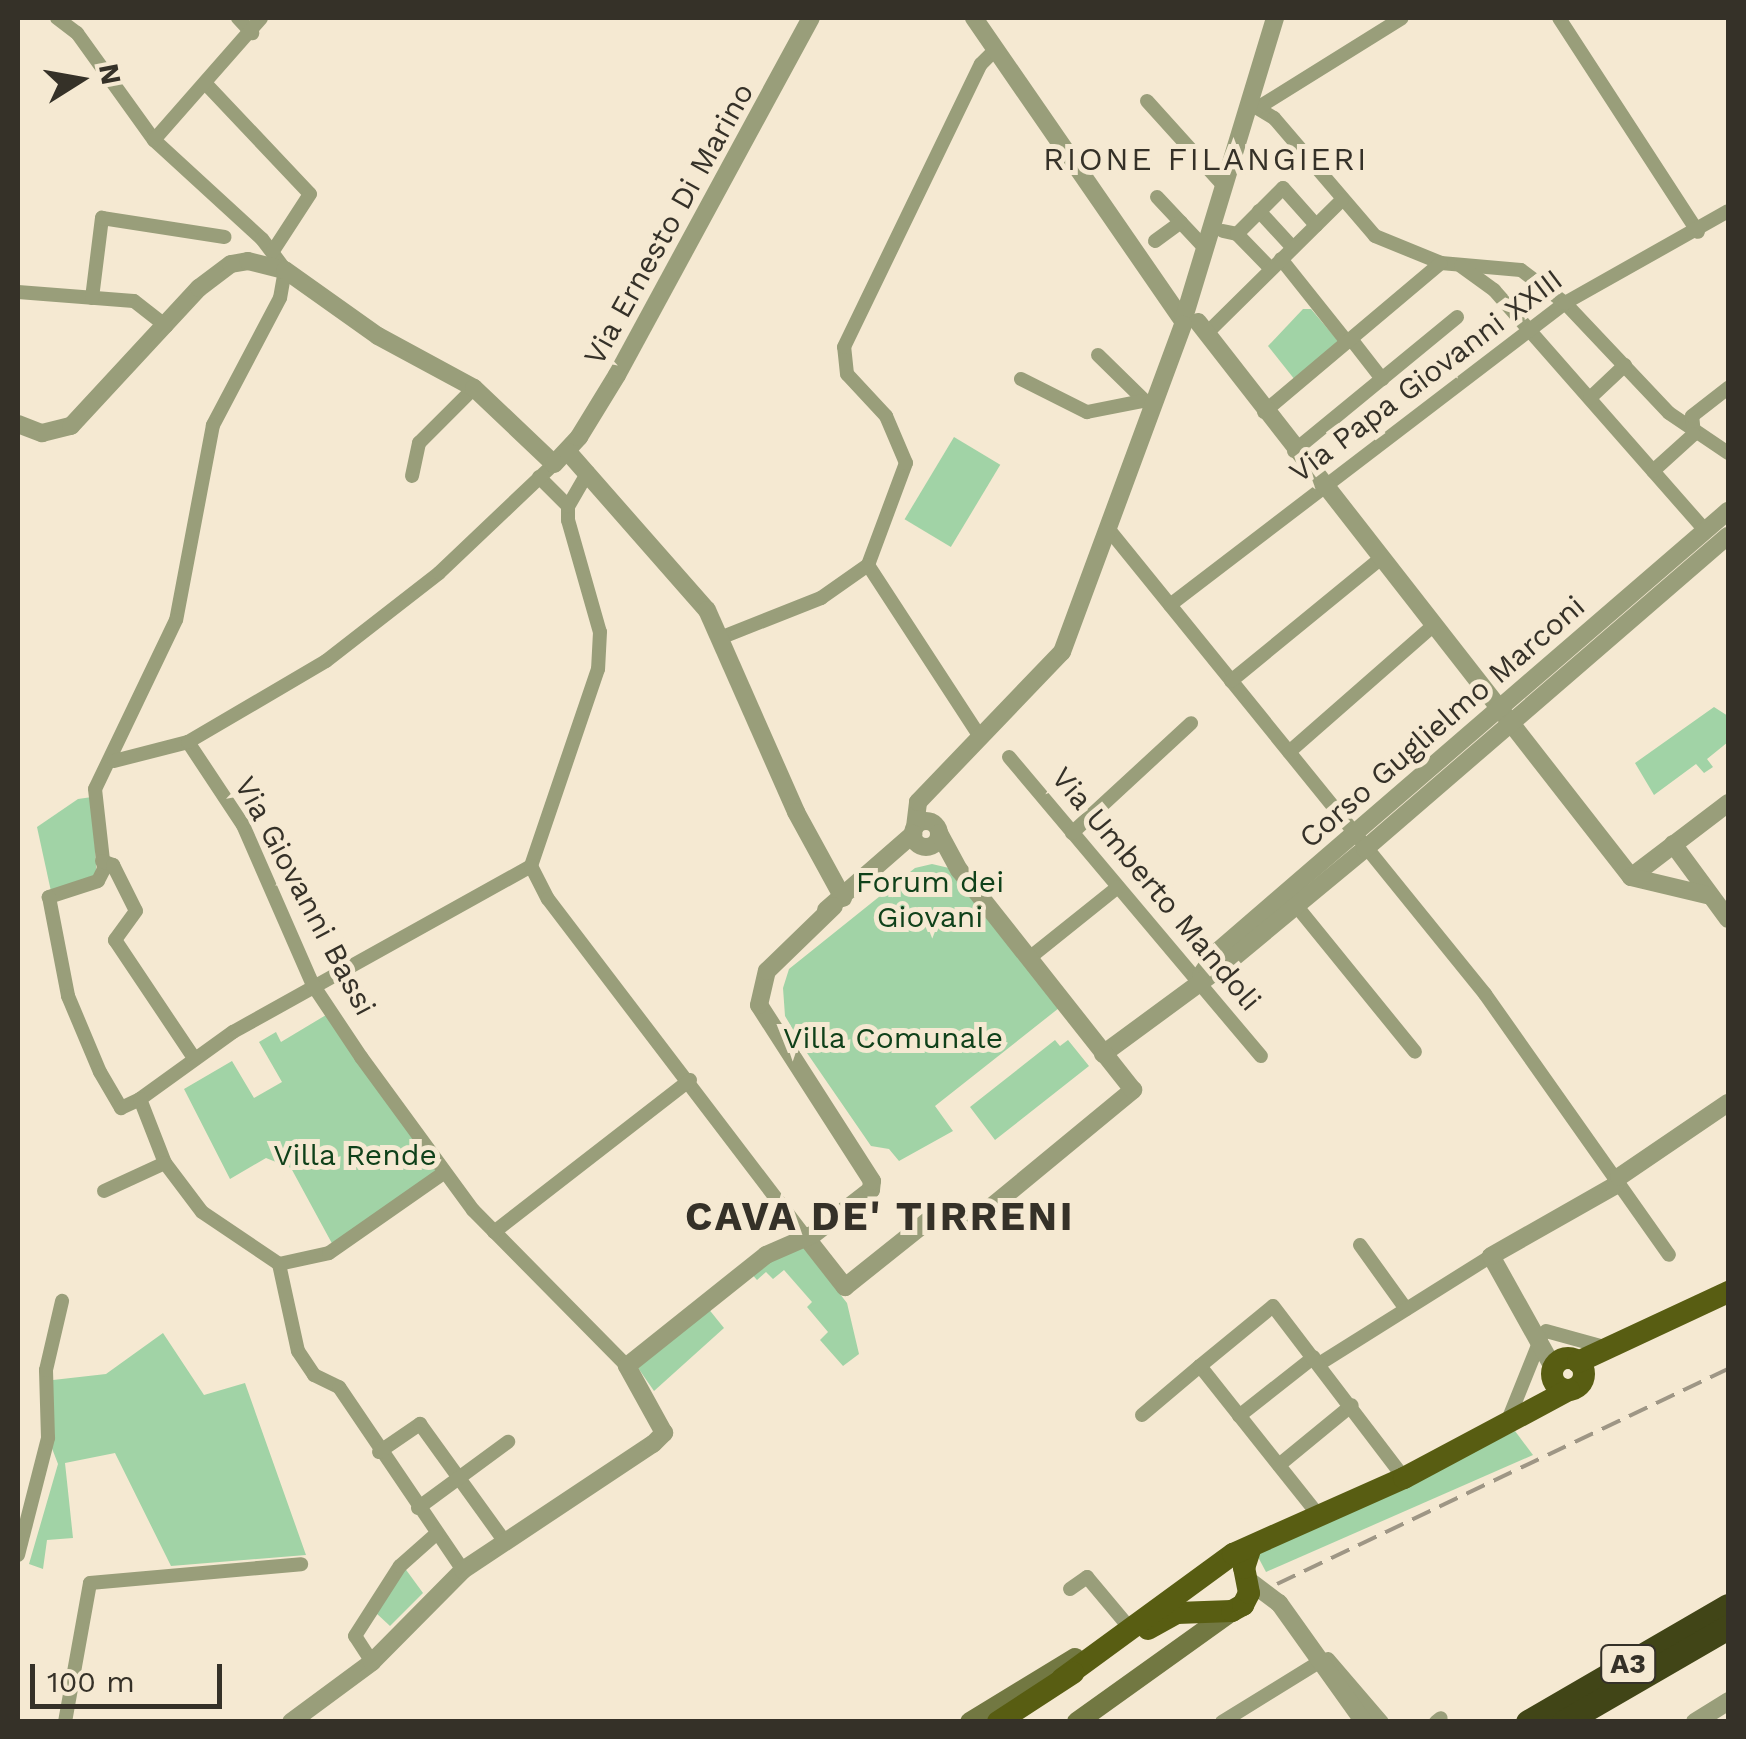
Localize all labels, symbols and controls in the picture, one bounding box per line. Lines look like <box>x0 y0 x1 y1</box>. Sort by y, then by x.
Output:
north arrow <box>30 30 130 130</box>
text: N <box>92 61 128 88</box>
street label: Via Ernesto Di Marino <box>576 76 762 372</box>
district label: RIONE FILANGIERI <box>1043 140 1369 178</box>
street label: Via Papa Giovanni XXIII <box>1282 261 1570 491</box>
street label: Corso Guglielmo Marconi <box>1292 588 1592 856</box>
street label: Via Umberto Mandoli <box>1043 760 1269 1018</box>
street label: Via Giovanni Bassi <box>227 770 383 1022</box>
park label: Forum dei Giovani <box>856 864 1004 934</box>
park label: Villa Comunale <box>783 1020 1003 1056</box>
park label: Villa Rende <box>273 1137 437 1173</box>
district label: CAVA DE' TIRRENI <box>684 1193 1076 1241</box>
road number: A3 <box>1598 1641 1658 1687</box>
scale bar <box>35 1644 228 1706</box>
text: 100 m <box>47 1664 135 1699</box>

